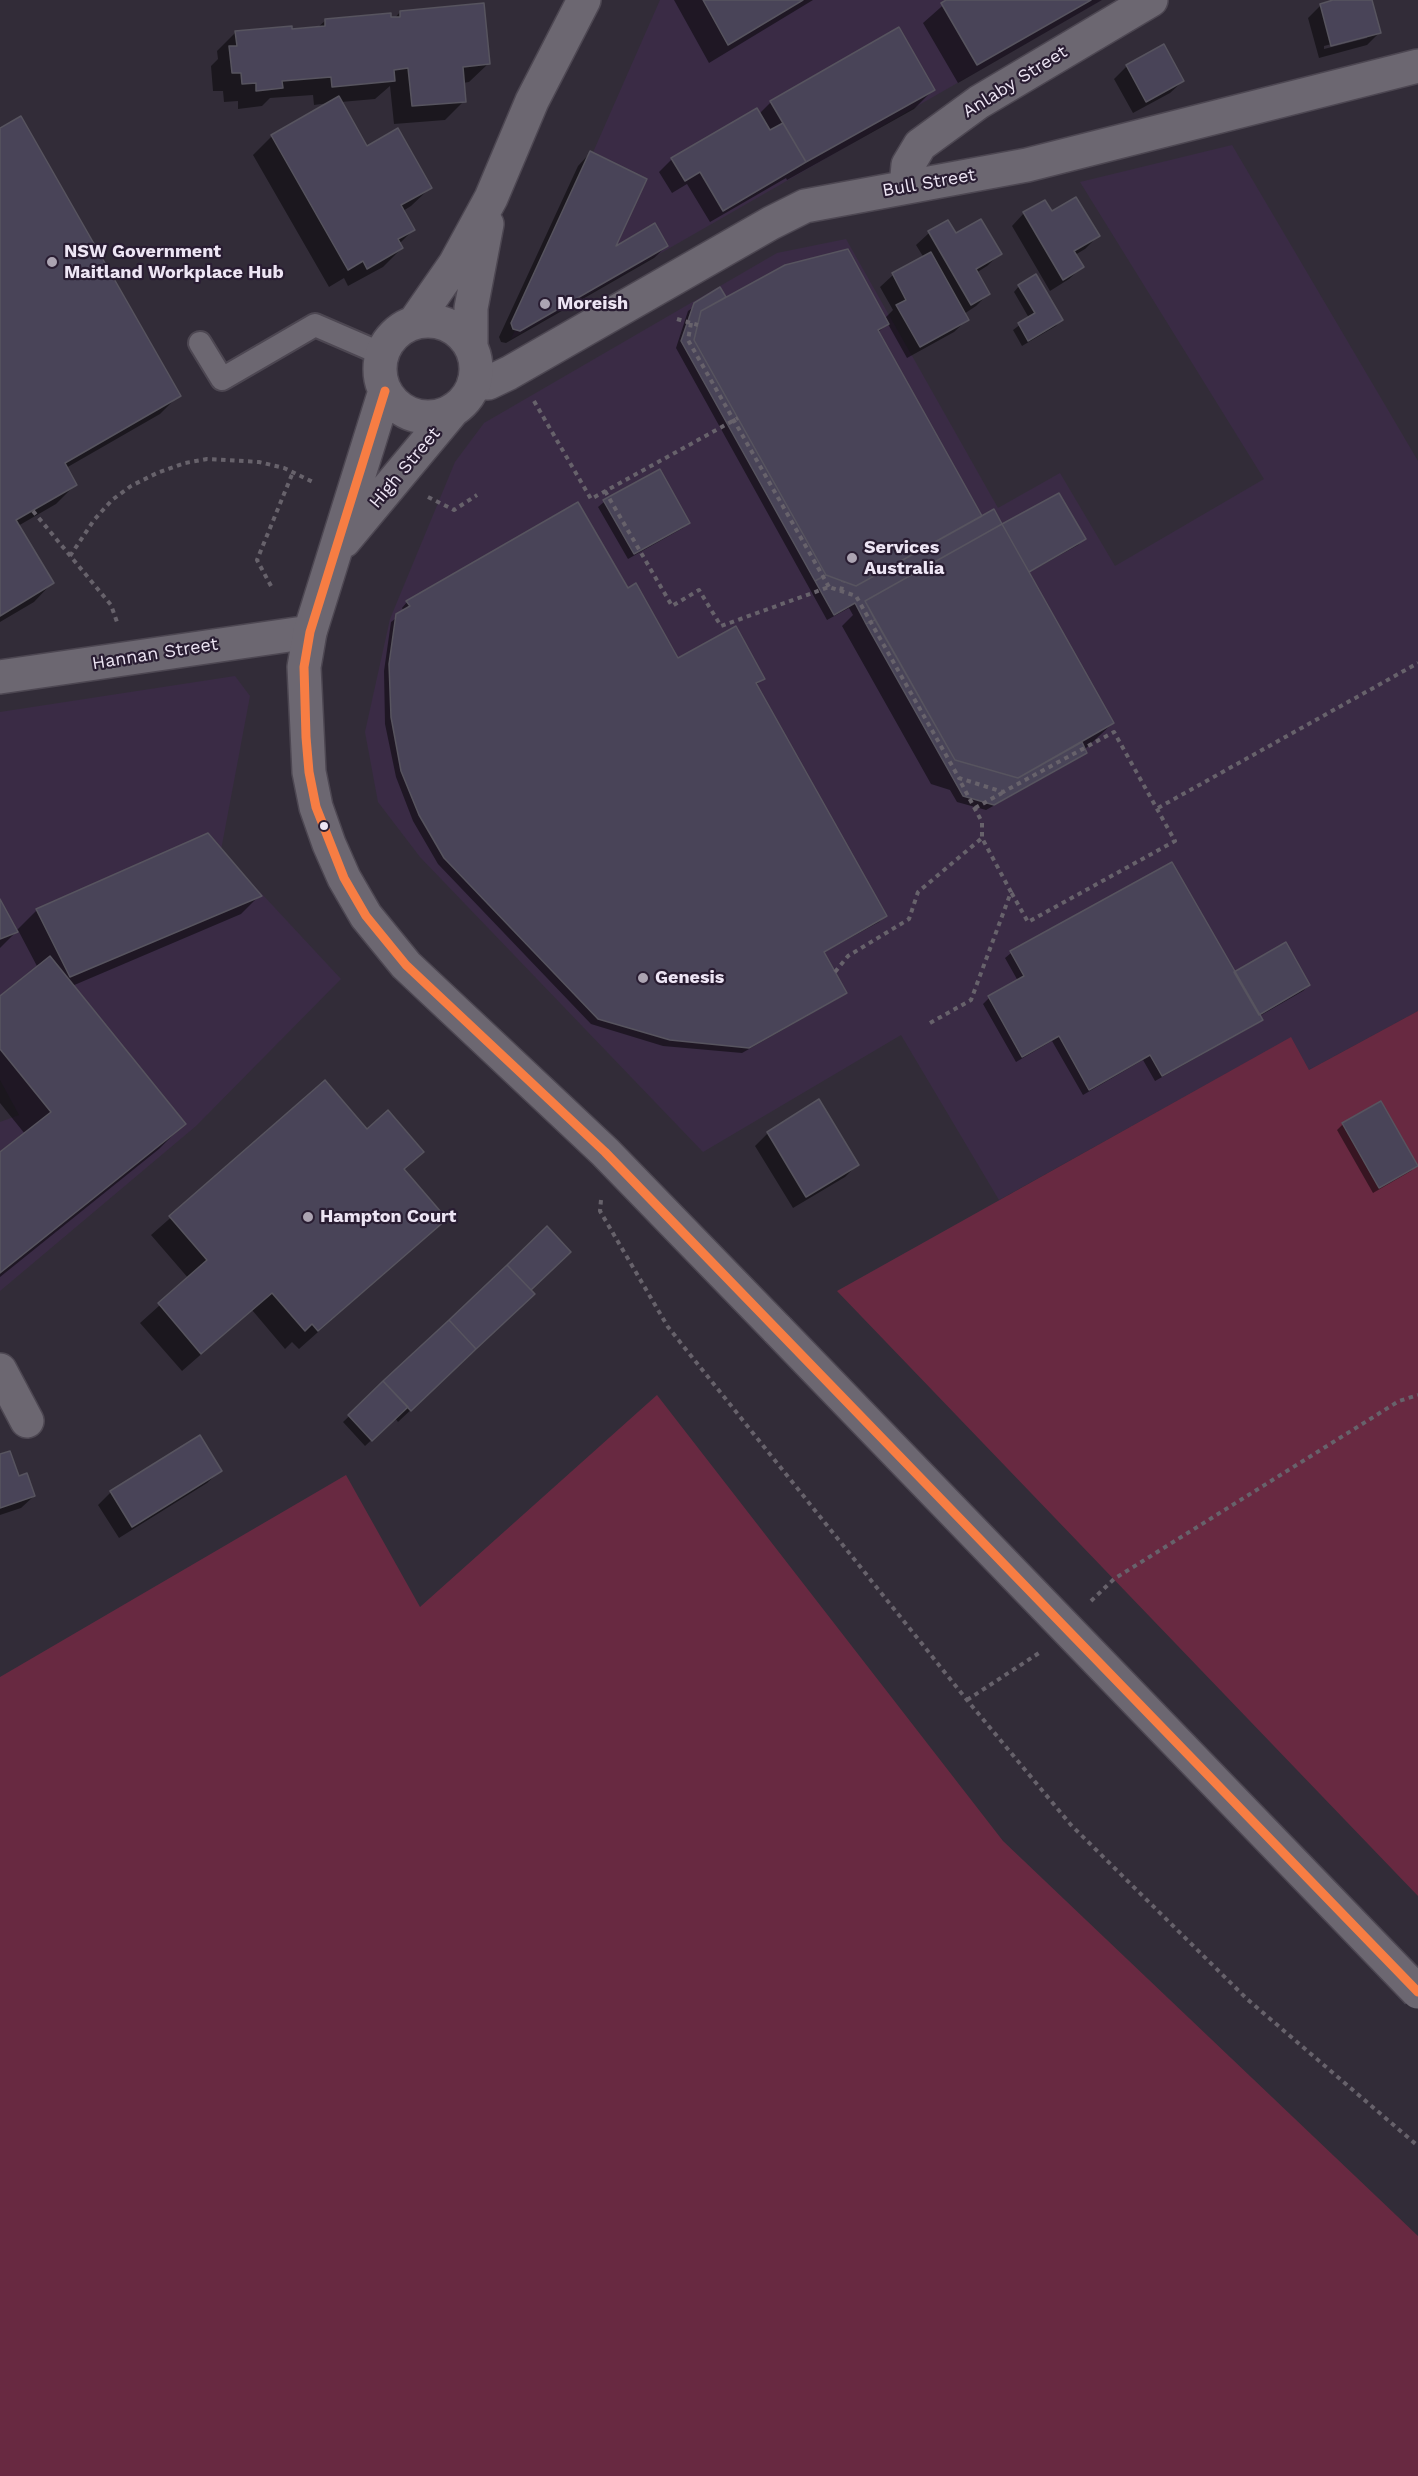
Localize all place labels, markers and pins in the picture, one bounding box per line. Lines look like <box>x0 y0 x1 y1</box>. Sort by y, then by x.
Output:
place label: NSW Government Maitland Workplace Hub <box>64 241 284 284</box>
marker: NSW Government Maitland Workplace Hub <box>45 255 59 269</box>
place label: Moreish <box>557 293 628 315</box>
marker: Moreish <box>538 297 552 311</box>
place label: Services Australia <box>864 537 944 580</box>
marker: Services Australia <box>845 551 859 565</box>
unlabelled marker <box>318 820 330 832</box>
place label: Genesis <box>655 967 724 989</box>
marker: Genesis <box>636 971 650 985</box>
place label: Hampton Court <box>320 1206 456 1228</box>
marker: Hampton Court <box>301 1210 315 1224</box>

